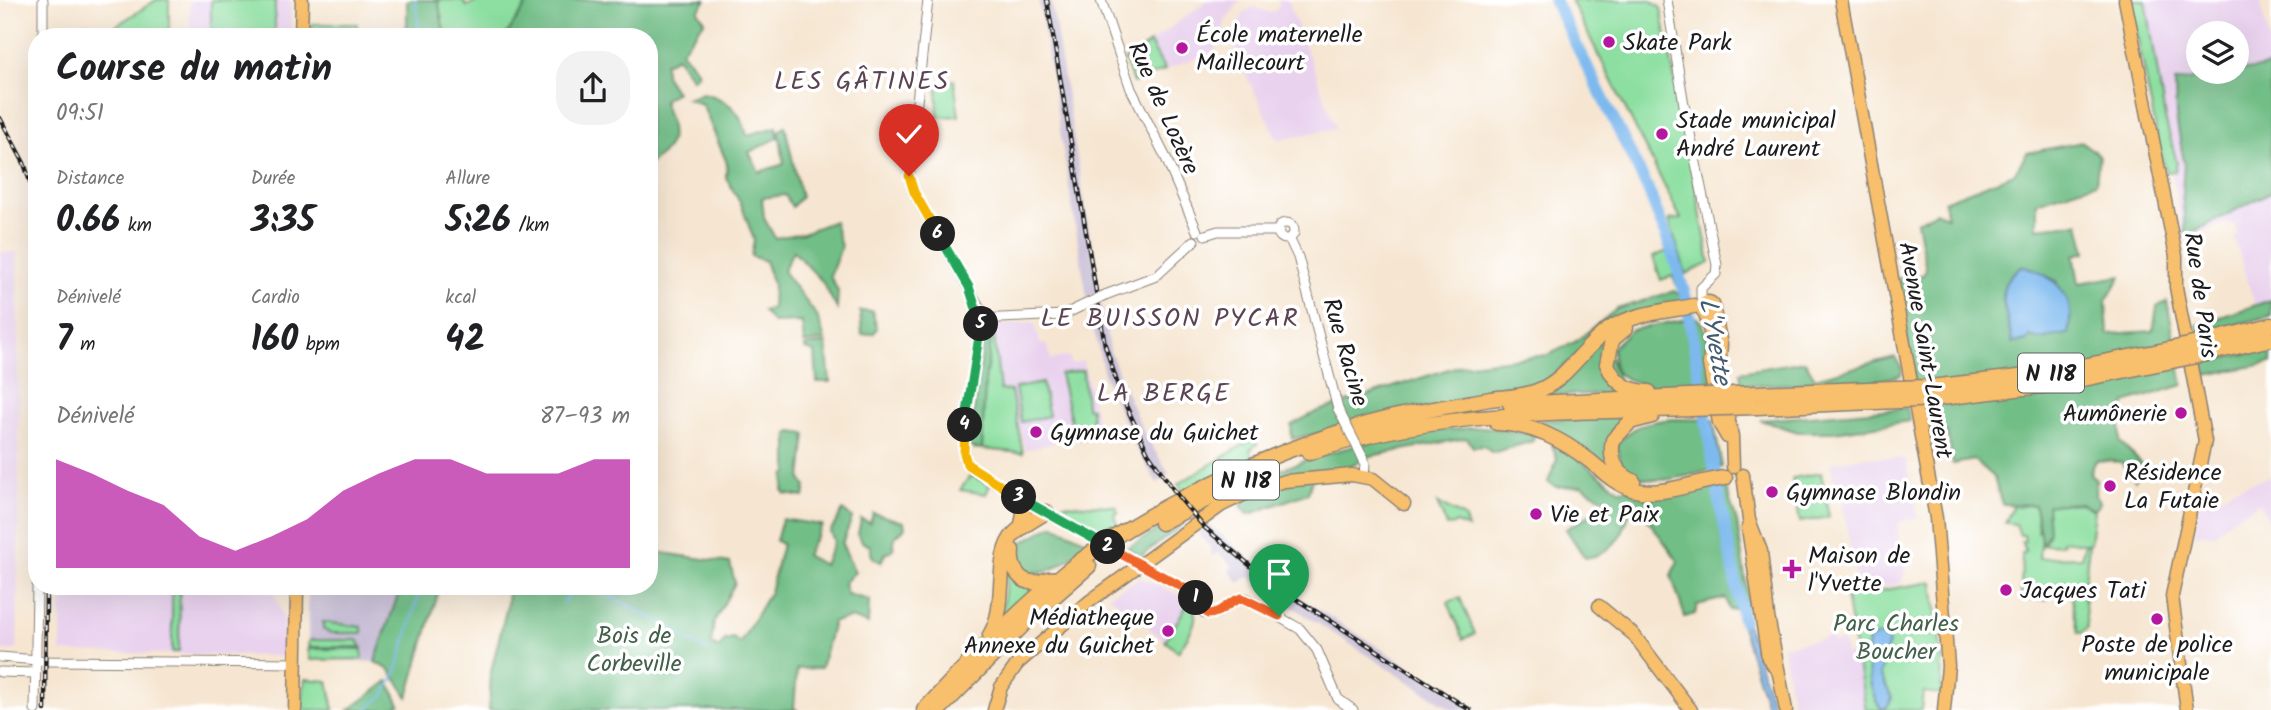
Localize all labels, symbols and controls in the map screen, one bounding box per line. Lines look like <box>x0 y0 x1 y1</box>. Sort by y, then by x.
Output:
place label: École maternelle Maillecourt <box>1196 16 1363 83</box>
map controls <box>2186 21 2249 84</box>
button: layers <box>2186 21 2249 84</box>
place label: Skate Park <box>1623 24 1732 63</box>
marker: Skate Park <box>1601 34 1617 50</box>
street label: Rue de Lozère <box>1116 36 1209 182</box>
text: Course du matin <box>56 40 332 100</box>
marker: École maternelle Maillecourt <box>1174 40 1190 56</box>
button: share <box>556 51 630 125</box>
district label: LES GÂTINES <box>774 61 950 103</box>
text: 09:51 <box>56 96 104 132</box>
place label: Stade municipal André Laurent <box>1676 102 1836 169</box>
pin <box>879 104 939 176</box>
icon: check <box>890 115 928 153</box>
marker: Stade municipal André Laurent <box>1654 126 1670 142</box>
text: Distance <box>56 164 124 194</box>
text: Durée <box>251 164 295 194</box>
text: Allure <box>445 164 490 194</box>
text: 0.66 <box>56 194 120 250</box>
text: 3:35 <box>251 194 315 250</box>
text: 5:26 <box>445 194 511 250</box>
text: km <box>120 211 152 241</box>
text: /km <box>511 211 549 241</box>
pin: 6 <box>920 216 956 252</box>
text: 6 <box>932 218 943 248</box>
street label: Rue de Paris <box>2171 230 2228 361</box>
street label: Avenue Saint-Laurent <box>1886 239 1963 463</box>
text: Dénivelé <box>56 283 121 313</box>
text: Cardio <box>251 283 300 313</box>
text: kcal <box>445 283 476 313</box>
street label: Rue Racine <box>1310 294 1379 411</box>
water label: L'Yvette <box>1686 295 1743 390</box>
district label: LE BUISSON PYCAR <box>1040 298 1300 340</box>
pin: 5 <box>964 306 998 342</box>
text: 5 <box>976 308 985 338</box>
text: 7 <box>56 313 73 369</box>
text: 160 <box>251 313 298 369</box>
text: 42 <box>445 313 485 369</box>
text: m <box>73 330 95 360</box>
text: bpm <box>298 330 340 360</box>
road number: N 118 <box>2018 354 2084 392</box>
district label: LA BERGE <box>1097 373 1231 415</box>
place label: Aumônerie <box>2063 395 2167 434</box>
text: Dénivelé <box>56 399 134 435</box>
text: 87–93 m <box>540 399 630 435</box>
marker: Aumônerie <box>2173 405 2189 421</box>
pin: 4 <box>948 408 982 442</box>
text: 4 <box>959 409 970 439</box>
place label: Gymnase du Guichet <box>1050 414 1259 453</box>
marker: Gymnase du Guichet <box>1028 424 1044 440</box>
place label: Résidence La Futaie <box>2124 454 2222 521</box>
road number: N 118 <box>1213 460 1279 500</box>
place label: Gymnase Blondin <box>1786 474 1961 513</box>
marker: Résidence La Futaie <box>2102 478 2118 494</box>
pin: 3 <box>1002 480 1036 514</box>
text: 3 <box>1013 481 1024 511</box>
marker: Gymnase Blondin <box>1764 484 1780 500</box>
place label: Vie et Paix <box>1550 496 1660 535</box>
marker: Vie et Paix <box>1528 506 1544 522</box>
pin: 2 <box>1090 530 1126 564</box>
text: 2 <box>1102 531 1113 561</box>
place label: Maison de l'Yvette <box>1808 537 1910 604</box>
pin <box>1249 544 1309 616</box>
icon: arrive <box>1260 555 1298 593</box>
marker: Maison de l'Yvette <box>1782 559 1802 579</box>
place label: Jacques Tati <box>2020 572 2147 611</box>
pin: 1 <box>1178 580 1214 616</box>
text: 1 <box>1193 582 1198 612</box>
marker: Jacques Tati <box>1998 582 2014 598</box>
place label: Médiatheque Annexe du Guichet <box>964 599 1155 666</box>
park label: Parc Charles Boucher <box>1833 605 1959 672</box>
marker: Poste de police municipale <box>2149 611 2165 627</box>
park label: Bois de Corbeville <box>587 617 682 684</box>
marker: Médiatheque Annexe du Guichet <box>1160 623 1176 639</box>
place label: Poste de police municipale <box>2081 626 2233 693</box>

